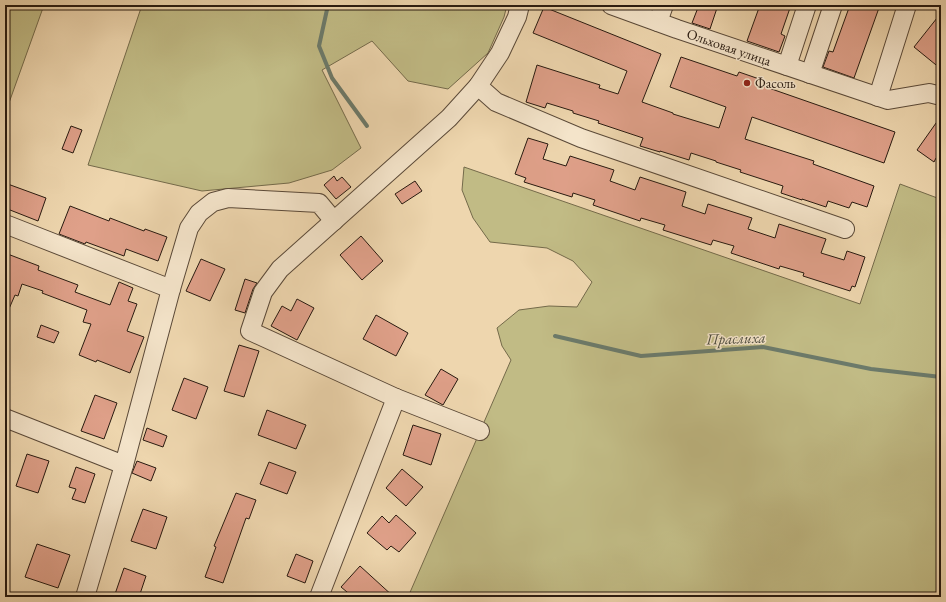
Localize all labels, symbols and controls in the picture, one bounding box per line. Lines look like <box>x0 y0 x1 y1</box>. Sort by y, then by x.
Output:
street label: Ольховая улица <box>684 24 774 70</box>
place label: Фасоль <box>755 74 796 92</box>
marker: Фасоль <box>742 78 752 88</box>
water label: Праслиха <box>705 327 766 349</box>

